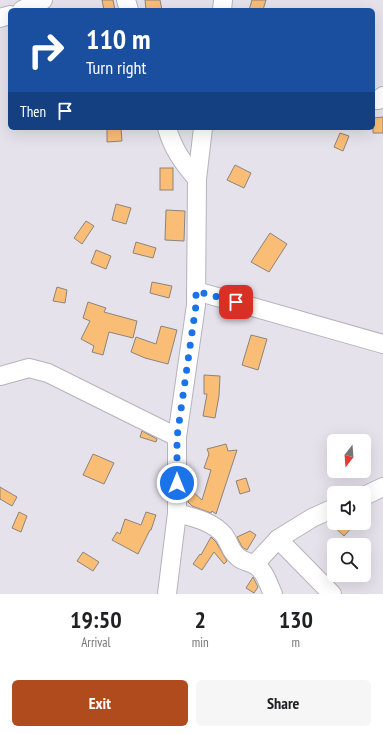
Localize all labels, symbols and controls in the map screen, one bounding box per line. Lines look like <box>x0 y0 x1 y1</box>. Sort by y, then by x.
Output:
text: 110 m <box>86 20 150 57</box>
icon: right <box>20 24 72 76</box>
text: Turn right <box>86 56 146 79</box>
icon: arrive <box>54 100 76 122</box>
text: Then <box>20 102 46 121</box>
pin <box>219 285 253 319</box>
icon: arrive <box>225 291 247 313</box>
north arrow <box>327 434 371 478</box>
map controls <box>327 434 371 582</box>
position arrow <box>156 462 198 504</box>
button: sound <box>327 486 371 530</box>
button: search <box>327 538 371 582</box>
text: 19:50 <box>70 604 122 635</box>
text: 2 <box>194 604 206 635</box>
text: 130 <box>279 604 313 635</box>
text: Arrival <box>81 634 111 651</box>
text: min <box>192 634 209 651</box>
text: m <box>292 634 300 651</box>
button: Exit <box>12 680 188 726</box>
button: Share <box>196 680 371 726</box>

